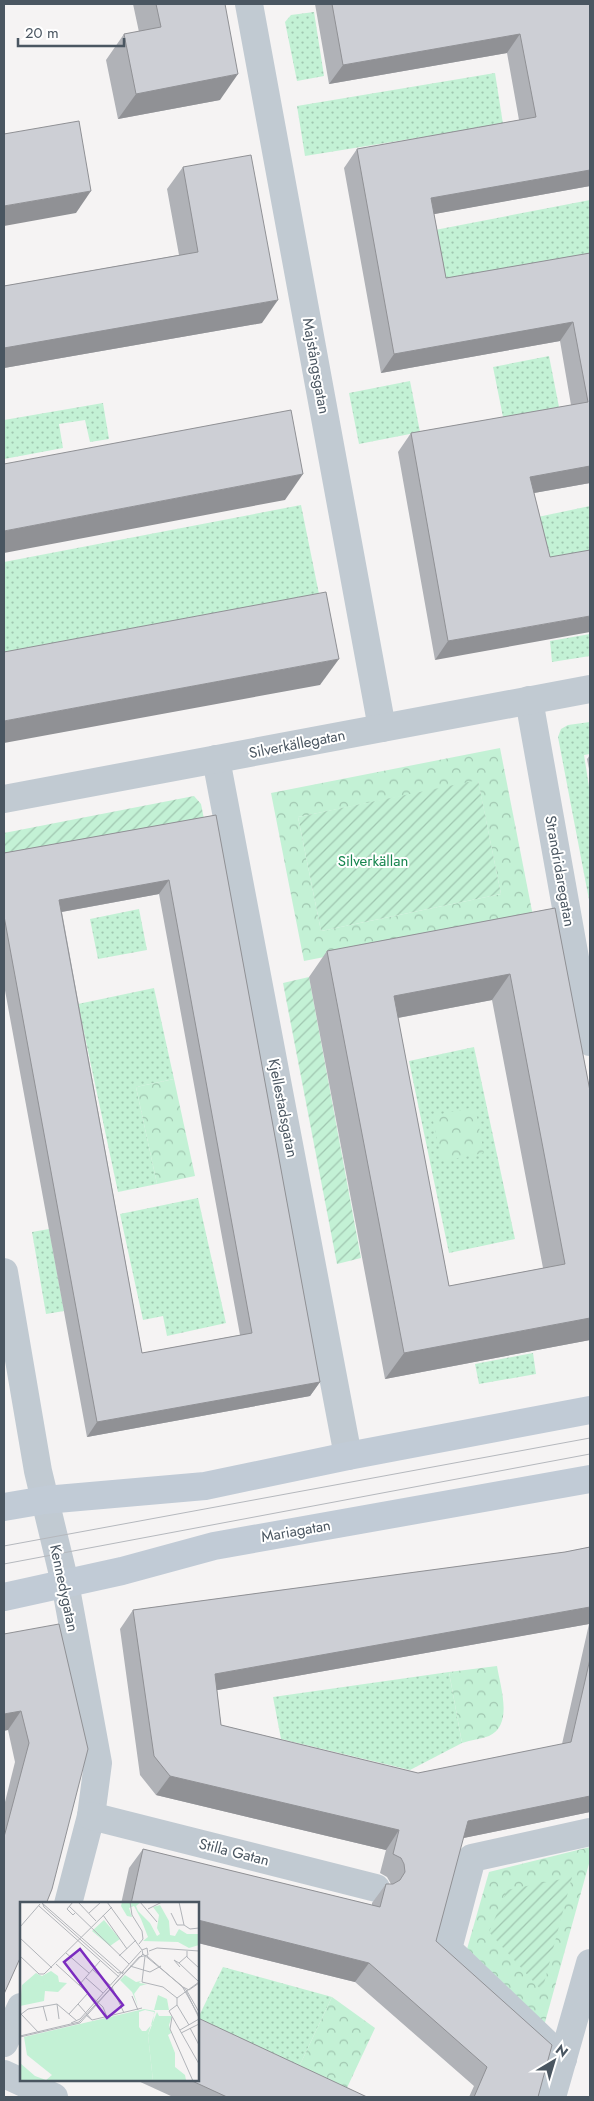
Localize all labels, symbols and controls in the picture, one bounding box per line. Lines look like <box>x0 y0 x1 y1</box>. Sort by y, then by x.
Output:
scale bar <box>18 15 124 47</box>
text: 20 m <box>25 22 59 44</box>
street label: Majstångsgatan <box>297 316 335 416</box>
street label: Silverkällegatan <box>247 724 347 764</box>
street label: Strandridaregatan <box>539 814 581 928</box>
park label: Silverkällan <box>338 850 408 872</box>
street label: Kjellestadsgatan <box>263 1057 303 1159</box>
street label: Mariagatan <box>260 1514 332 1548</box>
street label: Kennedygatan <box>44 1542 84 1634</box>
street label: Stilla Gatan <box>196 1833 272 1871</box>
inset map <box>20 1902 199 2081</box>
north arrow <box>529 2036 579 2086</box>
text: N <box>551 2039 573 2062</box>

